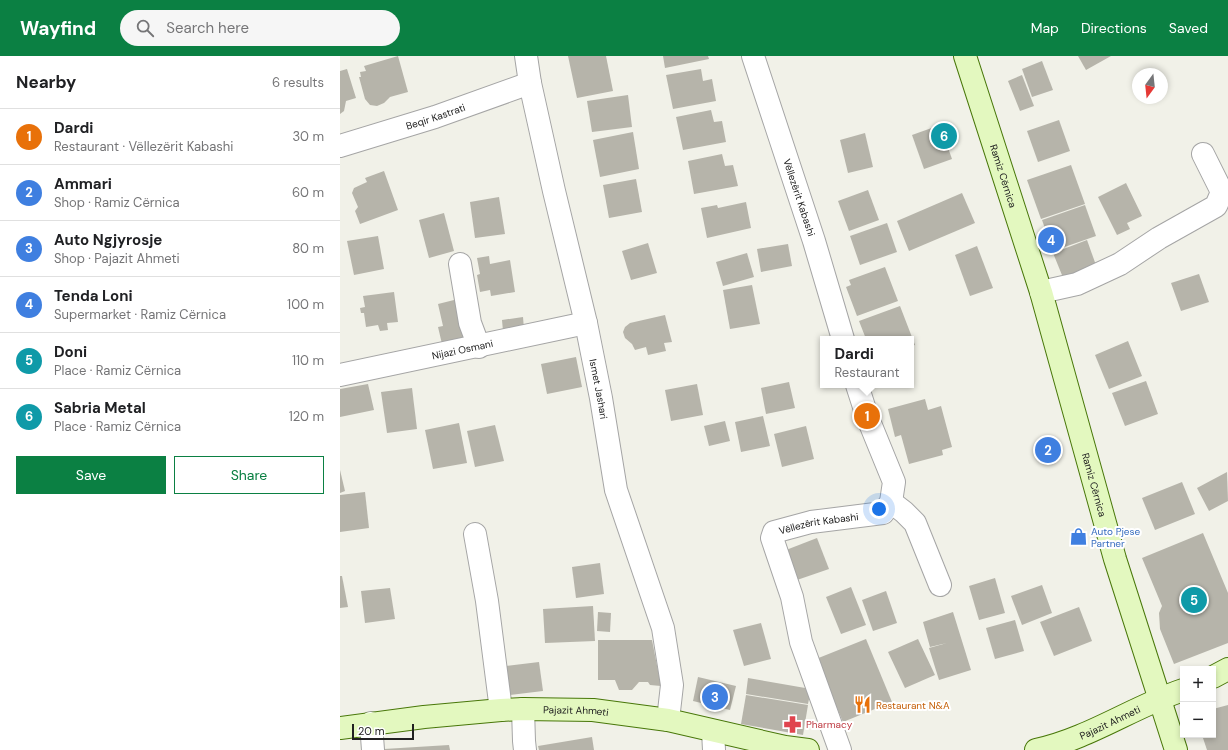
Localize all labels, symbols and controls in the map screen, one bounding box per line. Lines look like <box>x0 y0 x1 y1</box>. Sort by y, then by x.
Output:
search box <box>120 10 400 46</box>
text: Wayfind <box>20 16 96 41</box>
icon: search <box>134 17 156 39</box>
text: Search here <box>166 18 249 38</box>
text: Map <box>1031 19 1059 37</box>
text: Directions <box>1081 19 1147 37</box>
text: Saved <box>1169 19 1208 37</box>
north arrow <box>1132 68 1168 104</box>
text: Nearby <box>16 71 76 93</box>
text: 6 results <box>272 74 324 91</box>
street label: Beqir Kastrati <box>404 100 467 132</box>
text: Dardi <box>54 118 93 138</box>
pin: 6 <box>931 121 957 151</box>
text: 1 <box>27 128 31 145</box>
text: 30 m <box>292 128 324 145</box>
text: Restaurant · Vëllezërit Kabashi <box>54 138 233 155</box>
street label: Ramiz Cërnica <box>987 143 1020 209</box>
street label: Vëllezërit Kabashi <box>781 157 818 238</box>
text: Ammari <box>54 174 112 194</box>
text: 2 <box>25 184 33 201</box>
text: 60 m <box>292 184 324 201</box>
text: Shop · Ramiz Cërnica <box>54 194 180 211</box>
pin: 4 <box>1038 225 1064 255</box>
text: Auto Ngjyrosje <box>54 230 162 250</box>
text: 3 <box>25 240 33 257</box>
text: 80 m <box>292 240 324 257</box>
text: Shop · Pajazit Ahmeti <box>54 250 180 267</box>
text: Tenda Loni <box>54 286 133 306</box>
text: 4 <box>25 296 33 313</box>
text: 100 m <box>287 296 324 313</box>
text: Supermarket · Ramiz Cërnica <box>54 306 226 323</box>
street label: Nijazi Osmani <box>431 336 494 362</box>
popup <box>820 336 914 388</box>
text: Doni <box>54 342 87 362</box>
text: Dardi <box>834 344 874 364</box>
text: 5 <box>25 352 33 369</box>
text: 110 m <box>292 352 324 369</box>
street label: Ismet Jashari <box>587 358 611 420</box>
text: Place · Ramiz Cërnica <box>54 362 181 379</box>
text: Restaurant <box>834 364 900 381</box>
text: Sabria Metal <box>54 398 146 418</box>
pin: 1 <box>854 401 880 431</box>
text: 6 <box>25 408 33 425</box>
text: 120 m <box>289 408 324 425</box>
text: Place · Ramiz Cërnica <box>54 418 181 435</box>
pin: 2 <box>1035 435 1061 465</box>
street label: Ramiz Cërnica <box>1079 451 1109 518</box>
button: Save <box>16 456 166 494</box>
button: Share <box>174 456 324 494</box>
your location <box>869 499 889 519</box>
street label: Vëllezërit Kabashi <box>777 510 859 537</box>
place label: Auto Pjese Partner <box>1091 525 1141 550</box>
shop icon: Auto Pjese Partner <box>1068 527 1088 547</box>
pin: 5 <box>1181 585 1207 615</box>
map controls <box>1180 666 1216 738</box>
button: + <box>1180 666 1216 702</box>
pin: 3 <box>702 682 728 712</box>
restaurant icon: Restaurant N&A <box>853 695 873 715</box>
place label: Restaurant N&A <box>876 699 950 712</box>
street label: Pajazit Ahmeti <box>1077 702 1142 742</box>
button: − <box>1180 702 1216 738</box>
street label: Pajazit Ahmeti <box>543 703 609 719</box>
pharmacy icon: Pharmacy <box>783 714 803 734</box>
place label: Pharmacy <box>806 718 853 731</box>
scale bar <box>352 722 414 741</box>
text: 20 m <box>358 724 384 738</box>

